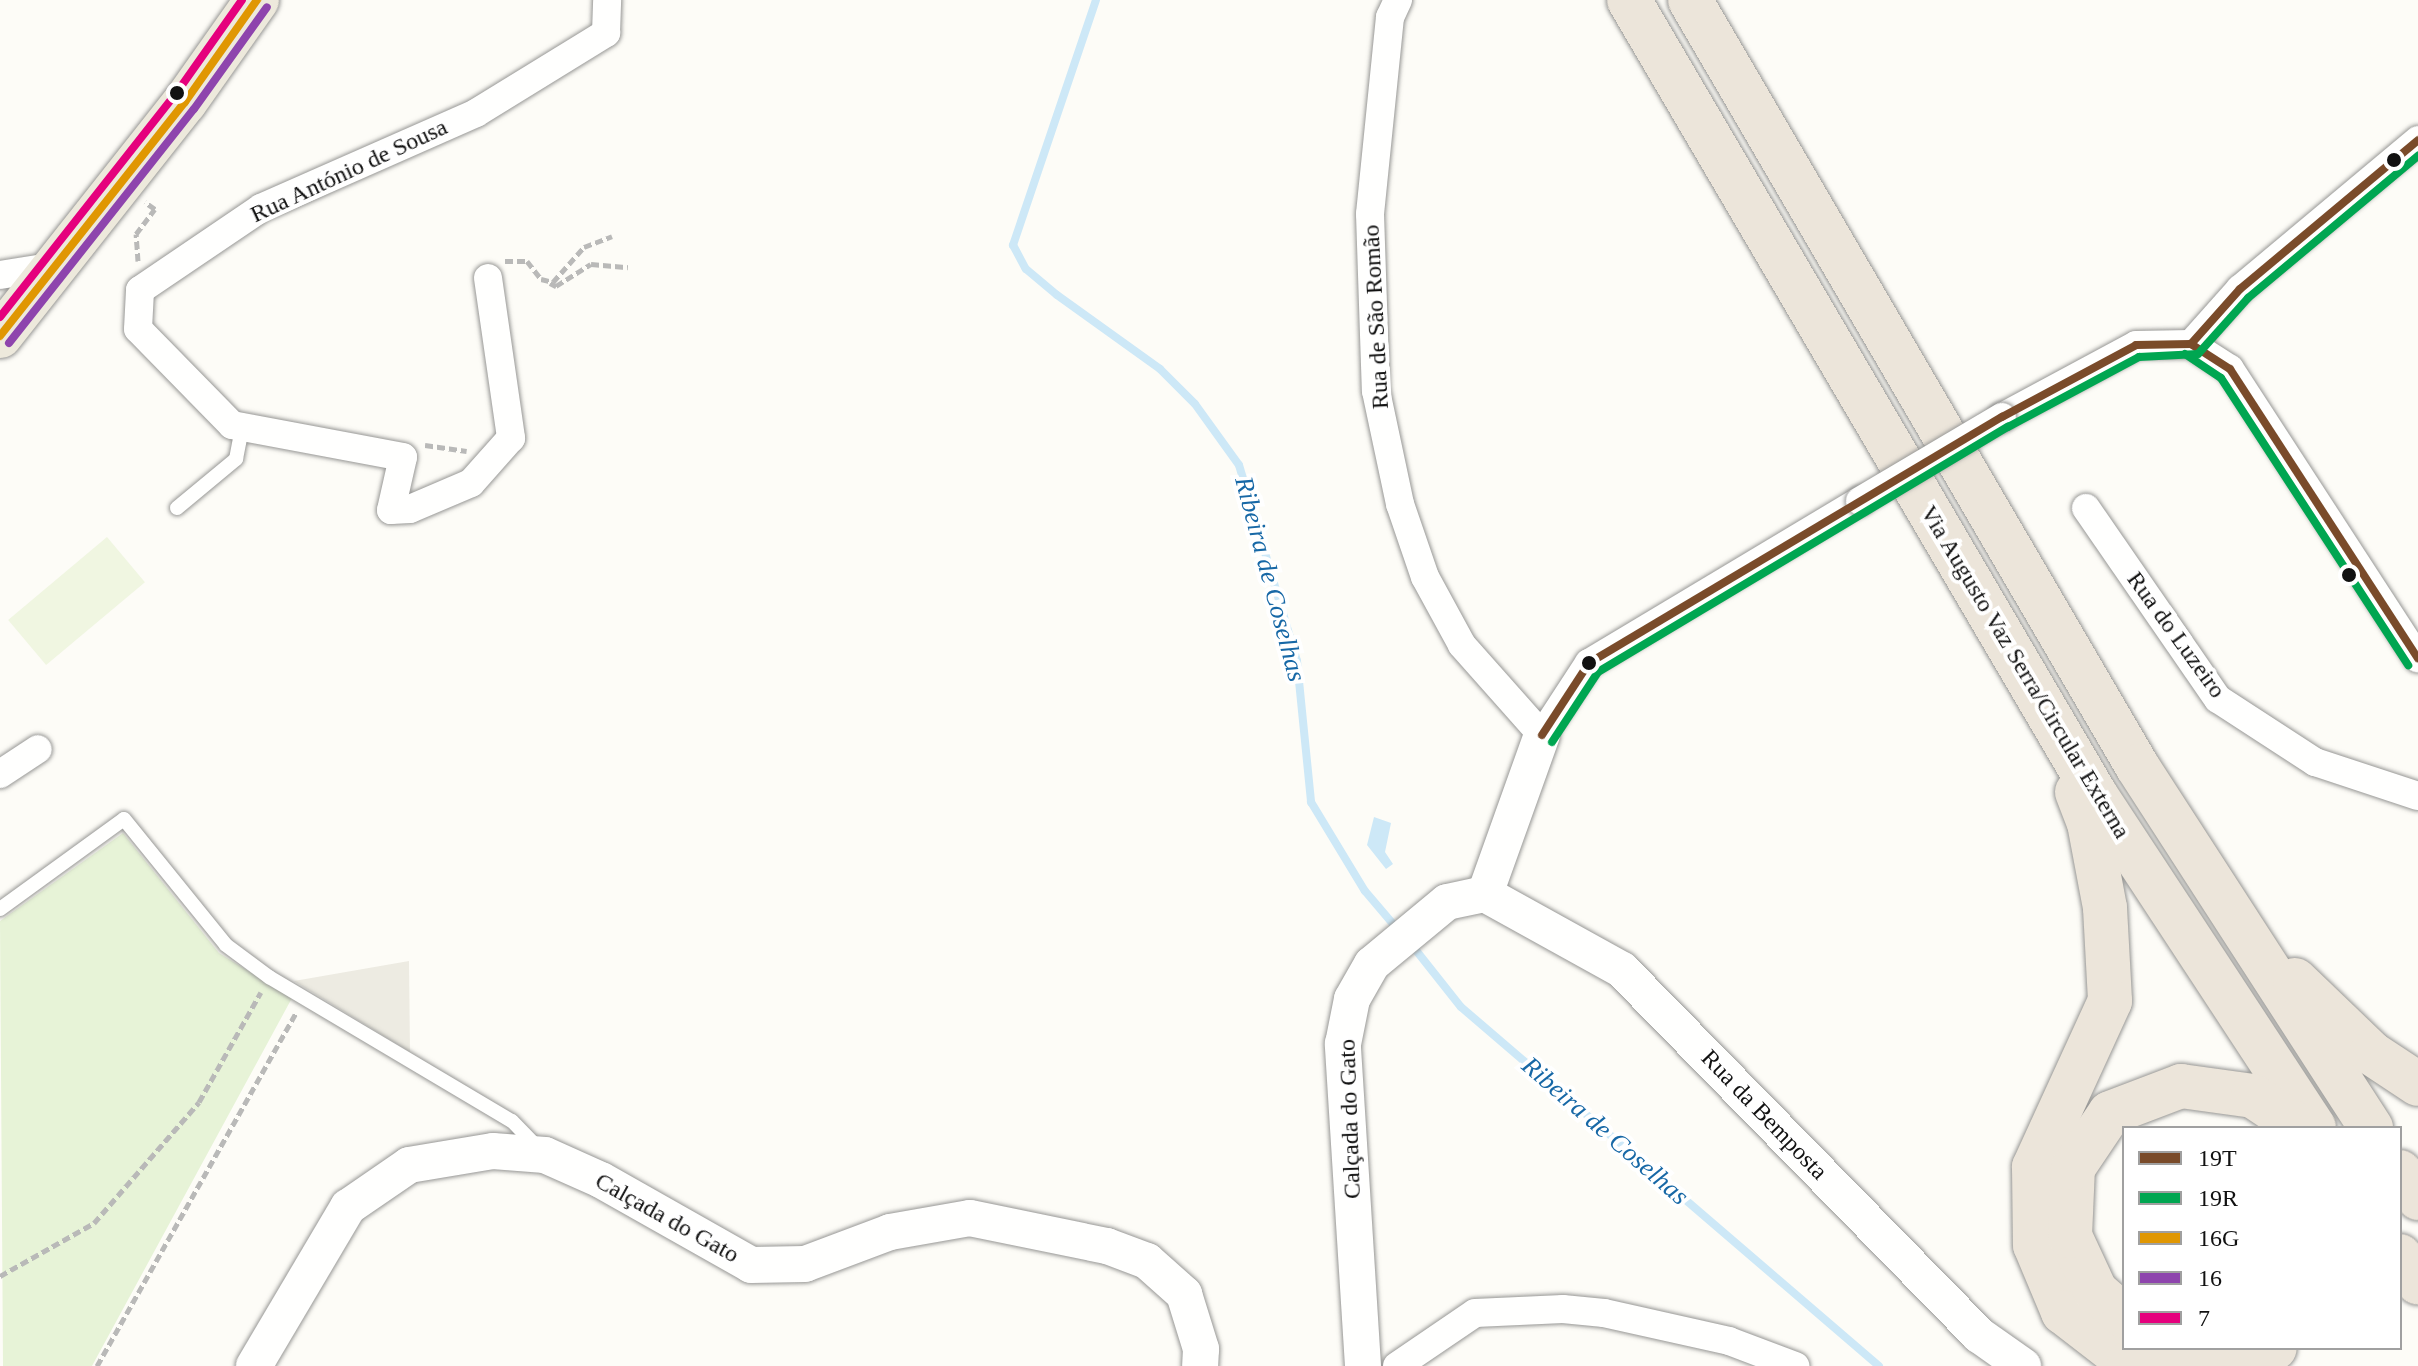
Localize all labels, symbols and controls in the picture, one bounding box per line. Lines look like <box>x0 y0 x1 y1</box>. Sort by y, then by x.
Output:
unlabelled marker <box>169 85 185 101</box>
street label: Rua António de Sousa <box>245 112 453 230</box>
unlabelled marker <box>2386 152 2402 168</box>
street label: Rua de São Romão <box>1357 224 1395 410</box>
water label: Ribeira de Coselhas <box>1228 473 1312 685</box>
street label: Via Augusto Vaz Serra/Circular Externa <box>1913 500 2137 844</box>
street label: Rua do Luzeiro <box>2120 566 2232 704</box>
unlabelled marker <box>2341 567 2357 583</box>
unlabelled marker <box>1581 655 1597 671</box>
street label: Calçada do Gato <box>1333 1039 1367 1199</box>
street label: Rua da Bemposta <box>1695 1044 1833 1186</box>
water label: Ribeira de Coselhas <box>1515 1050 1695 1212</box>
legend <box>2122 1126 2402 1350</box>
text: 19T <box>2198 1145 2237 1171</box>
street label: Calçada do Gato <box>590 1167 744 1269</box>
text: 19R <box>2198 1185 2238 1211</box>
text: 16G <box>2198 1225 2239 1251</box>
text: 16 <box>2198 1265 2222 1291</box>
text: 7 <box>2198 1305 2210 1331</box>

